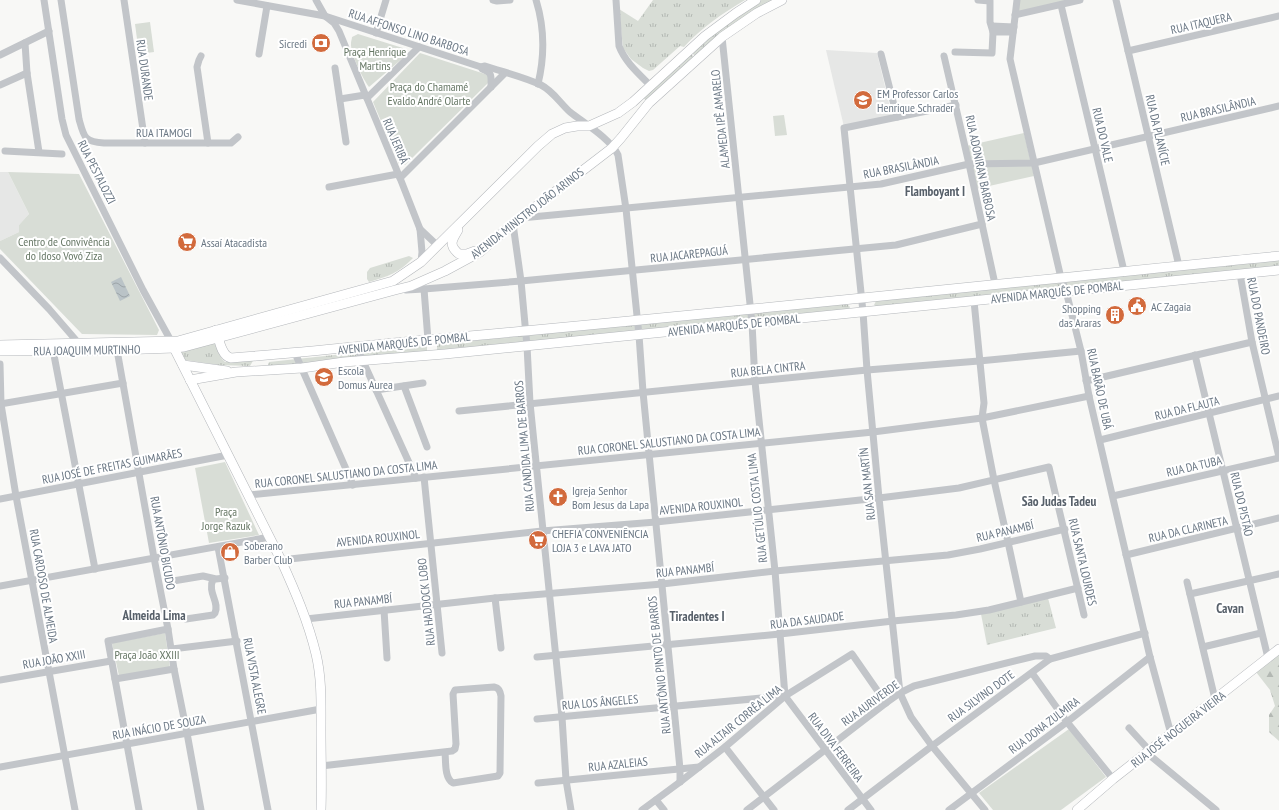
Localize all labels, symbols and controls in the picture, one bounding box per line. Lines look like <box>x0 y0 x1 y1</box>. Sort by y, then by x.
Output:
street label: RUA AFFONSO LINO BARBOSA <box>347 5 472 59</box>
street label: RUA ITAQUERA <box>1169 9 1233 37</box>
bank icon: Sicredi <box>310 32 332 54</box>
place label: Sicredi <box>279 36 307 51</box>
street label: RUA DURANDE <box>133 39 157 101</box>
park label: Praça Henrique Martins <box>344 44 406 73</box>
street label: ALAMEDA IPÊ AMARELO <box>707 68 733 169</box>
park label: Praça do Chamamé Evaldo André Olarte <box>388 79 470 108</box>
place label: EM Professor Carlos Henrique Schrader <box>877 86 958 115</box>
school or university icon: EM Professor Carlos Henrique Schrader <box>852 89 874 111</box>
street label: RUA DA PLANÍCIE <box>1143 93 1173 167</box>
street label: RUA BRASILÂNDIA <box>1179 93 1257 125</box>
street label: RUA DO VALE <box>1089 106 1117 164</box>
street label: RUA ADONIRAN BARBOSA <box>962 114 1000 223</box>
street label: RUA JERIBÁ <box>380 116 412 166</box>
street label: RUA ITAMOGI <box>136 125 192 140</box>
street label: RUA PESTALOZZI <box>74 138 120 206</box>
street label: RUA BRASILÂNDIA <box>862 152 940 182</box>
street label: AVENIDA MINISTRO JOÃO ARINOS <box>467 164 587 262</box>
district label: Flamboyant I <box>905 183 965 200</box>
supermarket icon: Assaí Atacadista <box>176 231 198 253</box>
park label: Centro de Convivência do Idoso Vovó Ziza <box>18 234 110 263</box>
place label: Assaí Atacadista <box>201 235 267 250</box>
street label: RUA JACAREPAGUÁ <box>649 242 729 266</box>
street label: RUA DO PANDEIRO <box>1244 276 1274 356</box>
street label: AVENIDA MARQUÊS DE POMBAL <box>990 278 1124 306</box>
public building icon: AC Zagaia <box>1126 295 1148 317</box>
place label: AC Zagaia <box>1151 299 1191 314</box>
place label: Shopping das Araras <box>1059 301 1101 330</box>
building icon: Shopping das Araras <box>1104 304 1126 326</box>
street label: AVENIDA MARQUÊS DE POMBAL <box>667 311 801 339</box>
street label: AVENIDA MARQUÊS DE POMBAL <box>337 329 471 357</box>
street label: RUA JOAQUIM MURTINHO <box>33 342 141 358</box>
street label: RUA BARÃO DE UBÁ <box>1084 347 1116 431</box>
street label: RUA BELA CINTRA <box>730 358 806 380</box>
place label: Escola Domus Aurea <box>338 363 393 392</box>
school or university icon: Escola Domus Aurea <box>313 366 335 388</box>
street label: RUA CANDIDA LIMA DE BARROS <box>511 380 537 512</box>
street label: RUA DA FLAUTA <box>1153 393 1221 423</box>
street label: RUA CORONEL SALUSTIANO DA COSTA LIMA <box>577 424 761 458</box>
street label: RUA JOSÉ DE FREITAS GUIMARÃES <box>41 445 183 487</box>
street label: RUA SAN MARTÍN <box>856 447 878 521</box>
street label: RUA GETÚLIO COSTA LIMA <box>744 452 770 563</box>
street label: RUA DA TUBA <box>1165 452 1223 480</box>
street label: RUA CORONEL SALUSTIANO DA COSTA LIMA <box>254 457 438 491</box>
street label: RUA DO PISTÃO <box>1227 470 1257 538</box>
place label: Igreja Senhor Bom Jesus da Lapa <box>572 483 649 512</box>
church icon: Igreja Senhor Bom Jesus da Lapa <box>547 486 569 508</box>
district label: São Judas Tadeu <box>1022 493 1097 510</box>
street label: AVENIDA ROUXINOL <box>658 494 744 518</box>
street label: RUA ANTÔNIO BICUDO <box>147 495 179 591</box>
park label: Praça Jorge Razuk <box>201 504 251 533</box>
street label: RUA DA CLARINETA <box>1147 513 1229 545</box>
street label: RUA PANAMBÍ <box>975 517 1035 545</box>
street label: RUA SANTA LOURDES <box>1066 517 1100 607</box>
street label: AVENIDA ROUXINOL <box>335 526 421 550</box>
place label: CHEFIA CONVENIÊNCIA LOJA 3 e LAVA JATO <box>552 526 649 555</box>
street label: RUA CARDOSO DE ALMEIDA <box>27 528 61 644</box>
supermarket icon: CHEFIA CONVENIÊNCIA LOJA 3 e LAVA JATO <box>527 529 549 551</box>
place label: Soberano Barber Club <box>244 538 292 567</box>
shop icon: Soberano Barber Club <box>219 541 241 563</box>
street label: RUA HADDOCK LOBO <box>414 557 438 647</box>
street label: RUA PANAMBÍ <box>655 559 715 581</box>
street label: RUA PANAMBÍ <box>333 590 393 612</box>
street label: RUA ANTÔNIO PINTO DE BARROS <box>644 595 674 735</box>
district label: Cavan <box>1216 600 1244 617</box>
district label: Almeida Lima <box>121 607 186 624</box>
district label: Tiradentes I <box>669 608 725 625</box>
street label: RUA DA SAUDADE <box>769 608 845 632</box>
street label: RUA VISTA ALEGRE <box>240 636 270 716</box>
street label: RUA JOÃO XXIII <box>21 646 87 672</box>
park label: Praça João XXIII <box>114 647 180 662</box>
street label: RUA SILVINO DOTE <box>945 667 1017 725</box>
street label: RUA AURIVERDE <box>838 677 902 729</box>
street label: RUA ALTAIR CORRÊA LIMA <box>691 681 785 761</box>
street label: RUA JOSÉ NOGUEIRA VIEIRA <box>1128 687 1228 771</box>
street label: RUA LOS ÂNGELES <box>561 691 639 713</box>
street label: RUA DONA ZULMIRA <box>1006 693 1083 757</box>
street label: RUA DIVA FERREIRA <box>805 710 867 785</box>
street label: RUA INÁCIO DE SOUZA <box>111 711 207 743</box>
street label: RUA AZALEIAS <box>588 753 648 775</box>

